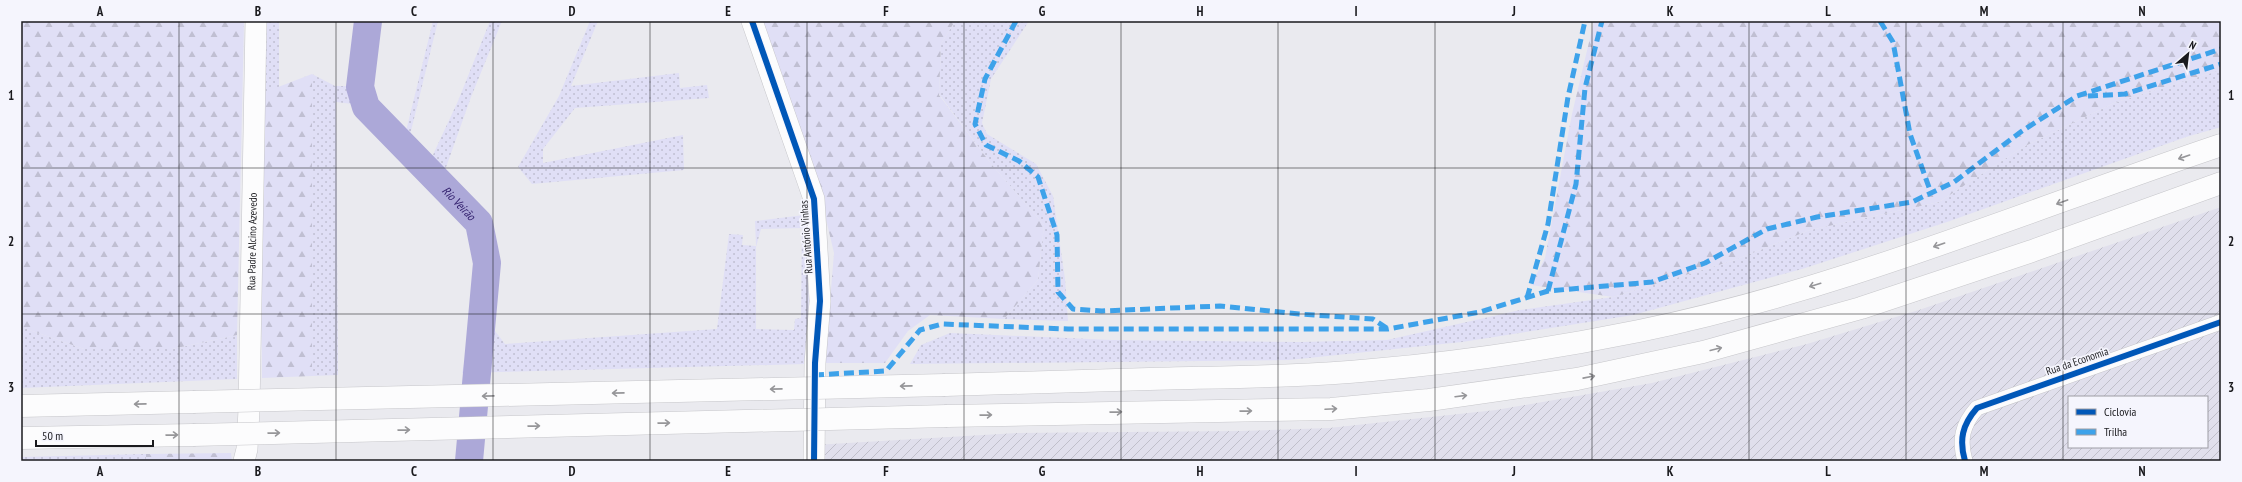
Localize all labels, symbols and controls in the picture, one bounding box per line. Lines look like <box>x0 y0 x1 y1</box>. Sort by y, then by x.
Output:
text: A <box>96 3 104 20</box>
text: B <box>255 3 261 20</box>
text: C <box>411 3 417 20</box>
text: D <box>569 3 576 20</box>
text: E <box>725 3 731 20</box>
text: F <box>883 3 889 20</box>
text: G <box>1039 3 1046 20</box>
text: H <box>1197 3 1204 20</box>
text: I <box>1354 3 1358 20</box>
text: J <box>1511 3 1516 20</box>
text: K <box>1667 3 1674 20</box>
text: L <box>1825 3 1831 20</box>
text: M <box>1980 3 1989 20</box>
text: N <box>2138 3 2146 20</box>
north arrow <box>2168 34 2208 74</box>
text: N <box>2187 38 2199 53</box>
text: 1 <box>8 87 14 104</box>
text: 1 <box>2228 87 2234 104</box>
one-way arrow <box>2178 154 2190 162</box>
water label: Rio Veirão <box>439 183 480 223</box>
street label: Rua Padre Alcino Azevedo <box>244 192 260 290</box>
one-way arrow <box>2056 198 2068 206</box>
street label: Rua António Vinhas <box>796 200 816 274</box>
text: 2 <box>8 233 14 250</box>
text: 2 <box>2228 233 2234 250</box>
one-way arrow <box>1934 242 1946 250</box>
one-way arrow <box>1809 282 1822 289</box>
street label: Rua da Economia <box>2044 344 2110 378</box>
one-way arrow <box>1709 345 1722 352</box>
one-way arrow <box>1582 372 1595 380</box>
text: 3 <box>8 379 14 396</box>
text: 3 <box>2228 379 2234 396</box>
one-way arrow <box>900 382 913 390</box>
one-way arrow <box>770 385 783 393</box>
one-way arrow <box>612 389 625 396</box>
one-way arrow <box>482 392 495 399</box>
one-way arrow <box>1454 393 1467 400</box>
legend <box>2068 396 2208 448</box>
one-way arrow <box>134 400 147 407</box>
text: Ciclovia <box>2104 404 2136 419</box>
one-way arrow <box>1324 405 1337 412</box>
one-way arrow <box>1239 407 1252 415</box>
one-way arrow <box>1109 409 1122 416</box>
one-way arrow <box>979 411 992 419</box>
one-way arrow <box>657 419 670 427</box>
scale bar <box>36 422 153 448</box>
one-way arrow <box>527 423 540 430</box>
text: Trilha <box>2104 424 2127 439</box>
one-way arrow <box>397 426 410 433</box>
text: 50 m <box>42 428 63 443</box>
one-way arrow <box>267 429 280 437</box>
one-way arrow <box>165 431 178 439</box>
text: A <box>96 463 104 480</box>
text: B <box>255 463 261 480</box>
text: C <box>411 463 417 480</box>
text: D <box>569 463 576 480</box>
text: E <box>725 463 731 480</box>
text: F <box>883 463 889 480</box>
text: G <box>1039 463 1046 480</box>
text: H <box>1197 463 1204 480</box>
text: I <box>1354 463 1358 480</box>
text: J <box>1511 463 1516 480</box>
text: K <box>1667 463 1674 480</box>
text: L <box>1825 463 1831 480</box>
text: M <box>1980 463 1989 480</box>
text: N <box>2138 463 2146 480</box>

